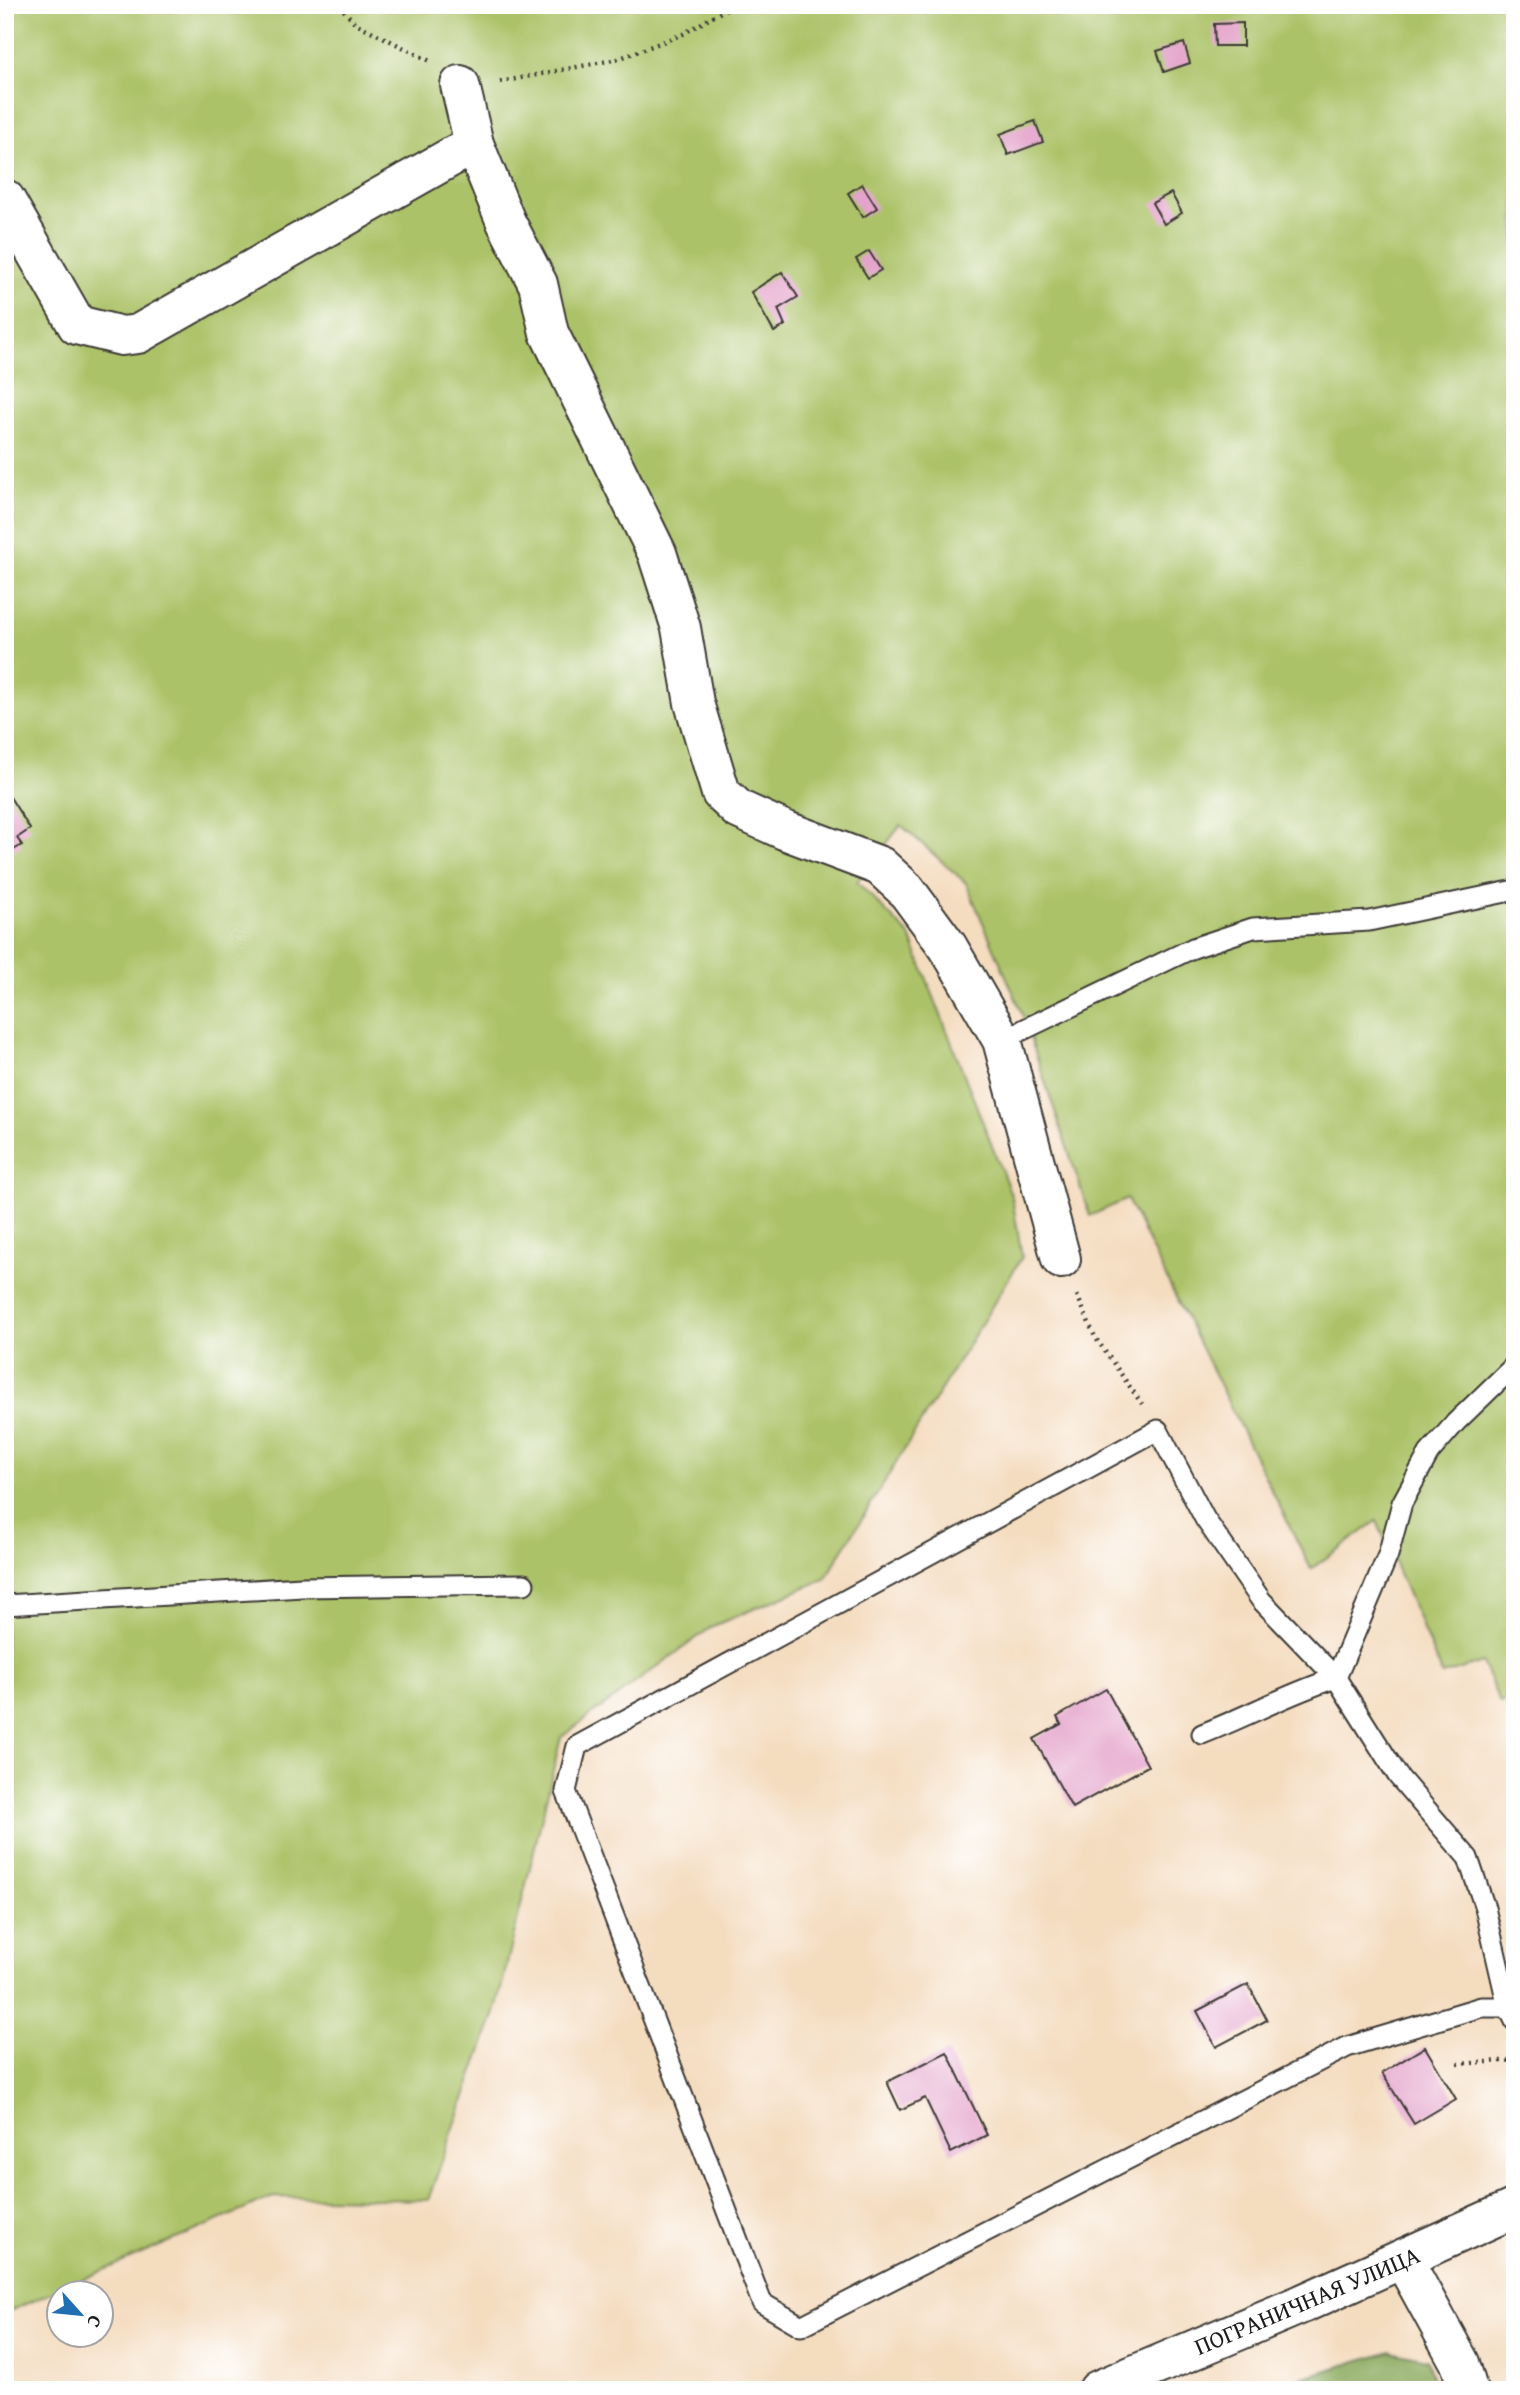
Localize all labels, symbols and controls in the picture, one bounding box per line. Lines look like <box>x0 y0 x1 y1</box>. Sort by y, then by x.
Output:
street label: ПОГРАНИЧНАЯ УЛИЦА <box>1189 2237 1425 2364</box>
north arrow <box>46 2280 116 2350</box>
text: С <box>80 2311 110 2333</box>

